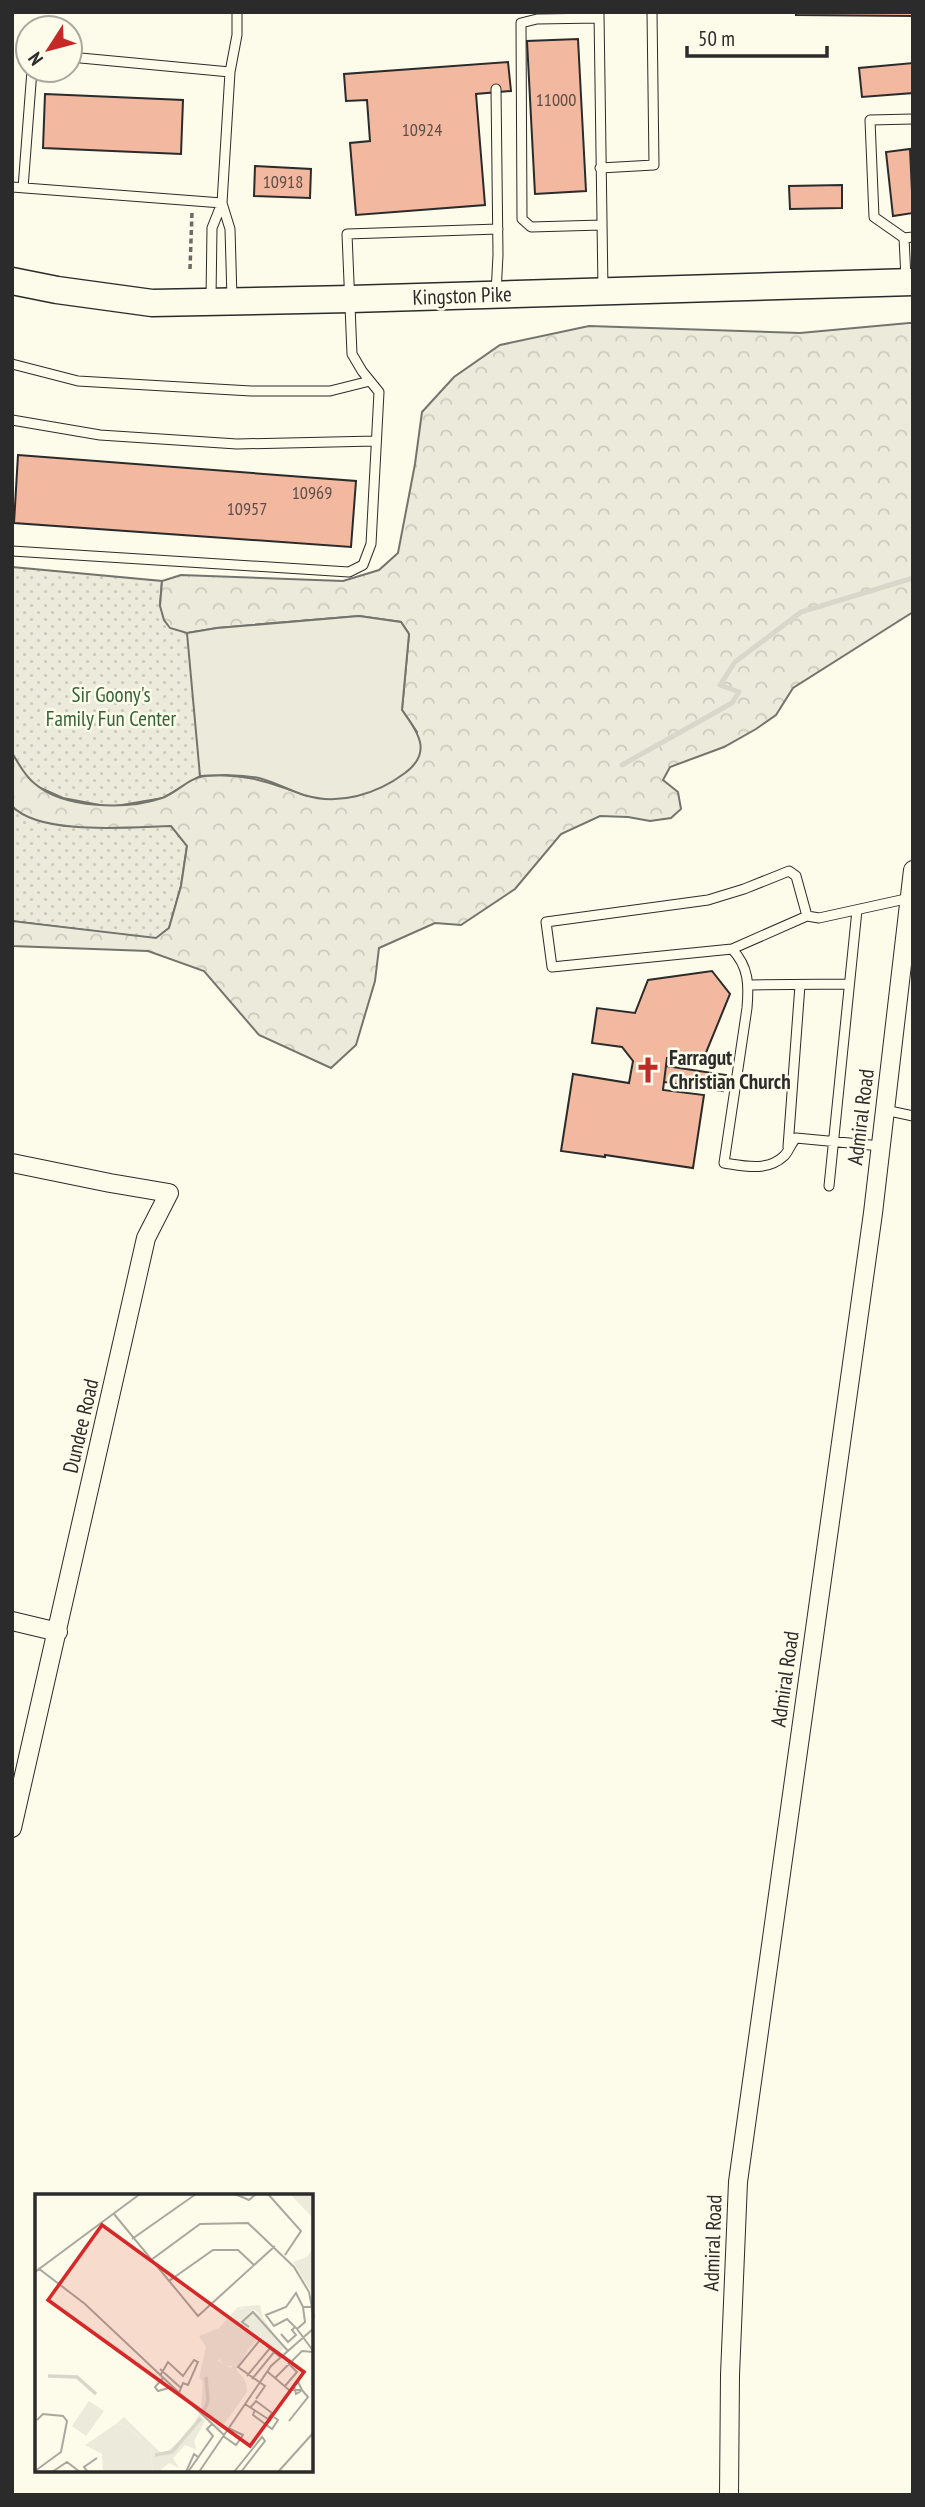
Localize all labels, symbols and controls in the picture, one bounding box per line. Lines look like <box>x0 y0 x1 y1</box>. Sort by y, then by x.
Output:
north arrow <box>14 14 84 84</box>
scale bar <box>687 14 827 58</box>
text: 50 m <box>698 25 735 52</box>
text: N <box>23 48 48 70</box>
house number: 11000 <box>536 88 576 111</box>
house number: 10924 <box>402 118 442 141</box>
house number: 10918 <box>263 170 303 193</box>
street label: Kingston Pike <box>412 280 512 311</box>
house number: 10969 <box>292 481 332 504</box>
house number: 10957 <box>227 497 267 520</box>
park label: Sir Goony's Family Fun Center <box>46 681 176 732</box>
place label: Farragut Christian Church <box>669 1044 791 1095</box>
church icon: Farragut Christian Church <box>633 1055 663 1085</box>
street label: Admiral Road <box>841 1067 880 1167</box>
street label: Dundee Road <box>57 1376 104 1476</box>
street label: Admiral Road <box>764 1629 805 1729</box>
inset map <box>35 2194 313 2472</box>
street label: Admiral Road <box>697 2194 728 2292</box>

